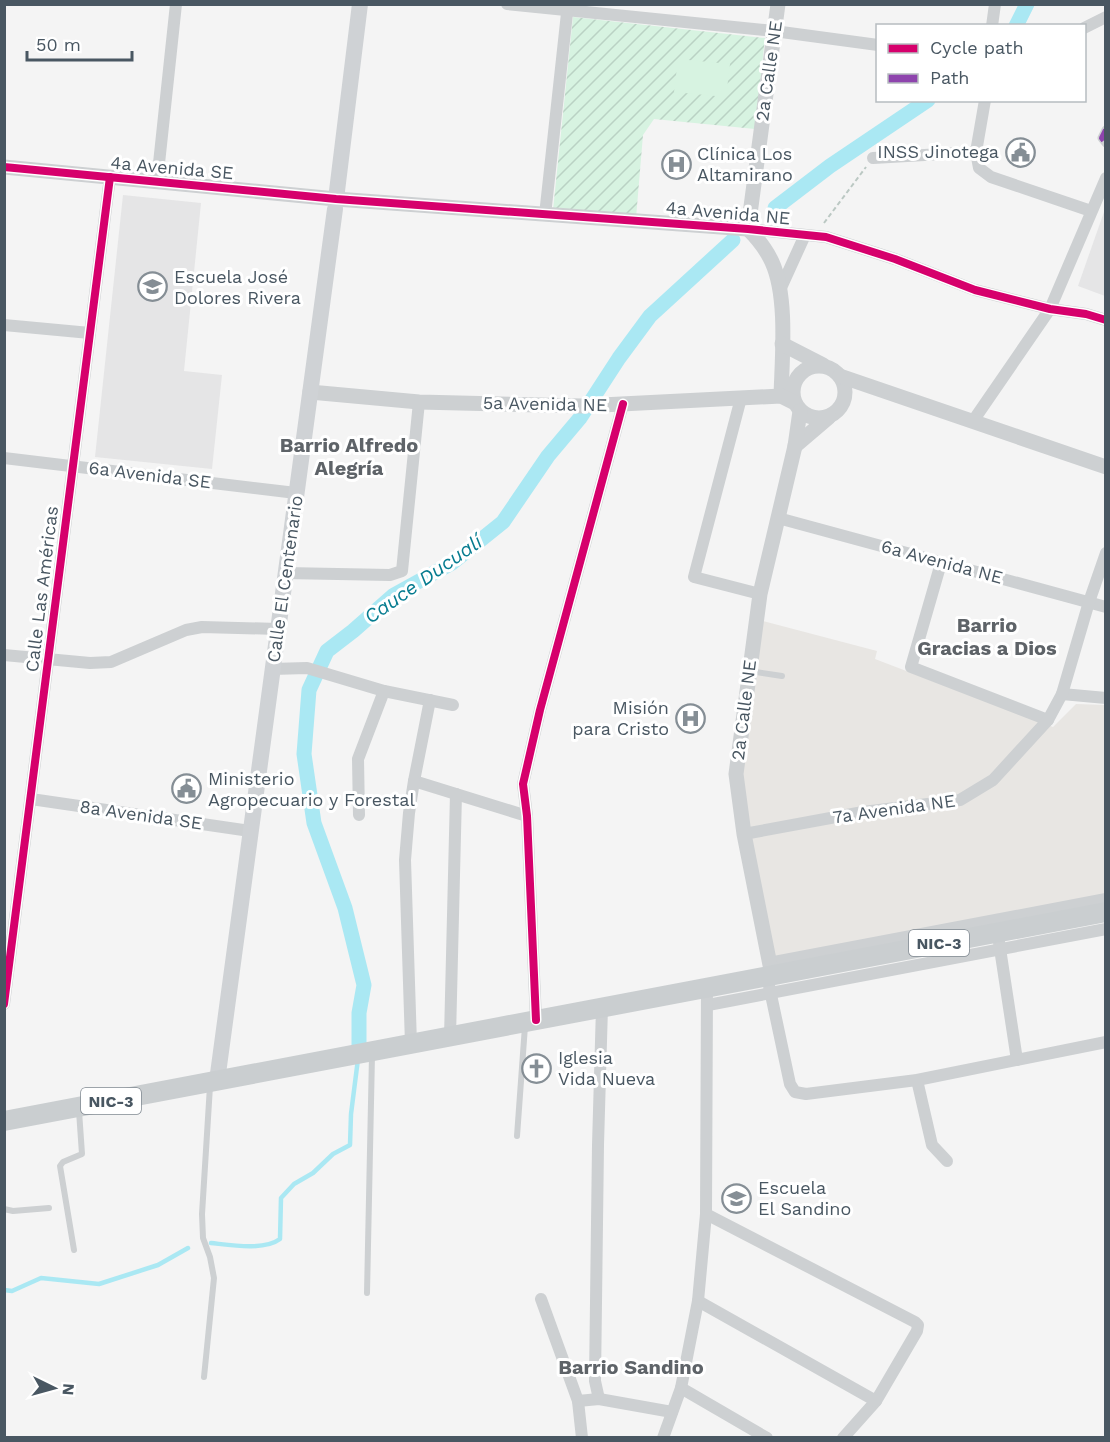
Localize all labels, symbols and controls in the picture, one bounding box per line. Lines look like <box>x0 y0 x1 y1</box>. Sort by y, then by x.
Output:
street label: 2a Calle NE <box>751 19 786 122</box>
scale bar <box>27 24 132 62</box>
legend <box>876 24 1086 102</box>
text: 50 m <box>36 34 81 55</box>
text: Cycle path <box>930 37 1024 58</box>
text: Path <box>930 67 970 88</box>
public building icon: INSS Jinotega <box>1004 136 1036 168</box>
place label: INSS Jinotega <box>877 141 999 162</box>
place label: Clínica Los Altamirano <box>697 143 793 185</box>
hospital icon: Clínica Los Altamirano <box>660 148 692 180</box>
street label: 4a Avenida SE <box>110 152 234 183</box>
street label: 4a Avenida NE <box>665 197 791 228</box>
place label: Escuela José Dolores Rivera <box>174 266 301 308</box>
school or university icon: Escuela José Dolores Rivera <box>137 271 169 303</box>
street label: 5a Avenida NE <box>483 392 607 415</box>
district label: Barrio Alfredo Alegría <box>280 433 418 480</box>
street label: 6a Avenida SE <box>88 457 213 492</box>
street label: Calle El Centenario <box>262 494 307 664</box>
street label: Calle Las Américas <box>21 505 62 673</box>
water label: Cauce Ducualí <box>359 528 489 629</box>
street label: 6a Avenida NE <box>879 535 1005 588</box>
district label: Barrio Gracias a Dios <box>917 613 1057 660</box>
street label: 2a Calle NE <box>727 658 760 761</box>
place label: Misión para Cristo <box>572 697 669 739</box>
hospital icon: Misión para Cristo <box>674 702 706 734</box>
place label: Ministerio Agropecuario y Forestal <box>208 768 415 810</box>
public building icon: Ministerio Agropecuario y Forestal <box>171 773 203 805</box>
street label: 7a Avenida NE <box>831 790 957 828</box>
street label: 8a Avenida SE <box>78 796 204 833</box>
road number: NIC-3 <box>909 930 969 956</box>
place label: Iglesia Vida Nueva <box>558 1047 655 1089</box>
church icon: Iglesia Vida Nueva <box>521 1052 553 1084</box>
road number: NIC-3 <box>81 1088 141 1114</box>
place label: Escuela El Sandino <box>758 1177 851 1219</box>
school or university icon: Escuela El Sandino <box>721 1182 753 1214</box>
district label: Barrio Sandino <box>558 1355 704 1379</box>
north arrow <box>24 1358 84 1418</box>
text: N <box>58 1383 78 1396</box>

